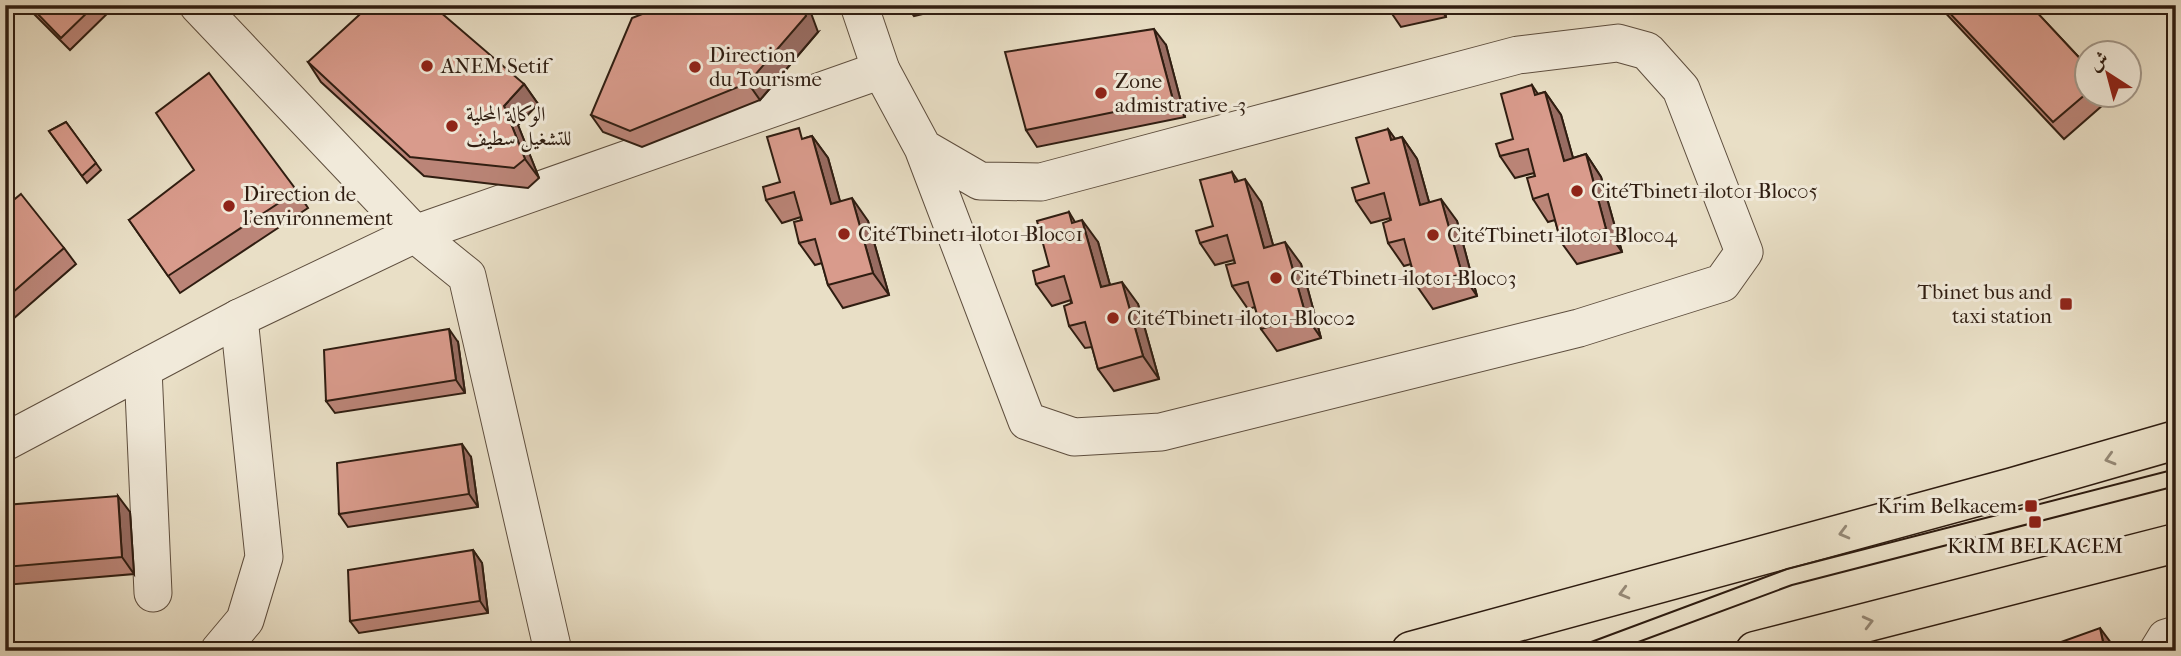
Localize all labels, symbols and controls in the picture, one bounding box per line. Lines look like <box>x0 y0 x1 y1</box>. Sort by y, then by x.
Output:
north arrow <box>2072 38 2142 108</box>
place label: Direction du Tourisme <box>709 43 822 91</box>
text: ش <box>2085 47 2113 75</box>
place label: ANEM Setif <box>440 54 553 78</box>
marker: ANEM Setif <box>419 58 435 74</box>
marker: Direction du Tourisme <box>687 59 703 75</box>
place label: Zone admistrative -3 <box>1115 69 1246 117</box>
marker: Zone admistrative -3 <box>1093 85 1109 101</box>
place label: الوكالة المحلية للتشغيل سطيف <box>466 102 572 153</box>
marker: الوكالة المحلية للتشغيل سطيف <box>444 118 460 134</box>
place label: CitéTbinet1-ilot01-Bloc05 <box>1591 179 1818 203</box>
place label: Direction de l'environnement <box>242 182 394 230</box>
marker: CitéTbinet1-ilot01-Bloc05 <box>1569 183 1585 199</box>
marker: Direction de l'environnement <box>221 198 237 214</box>
place label: CitéTbinet1-ilot01-Bloc01 <box>858 222 1083 246</box>
place label: CitéTbinet1-ilot01-Bloc04 <box>1447 223 1677 247</box>
marker: CitéTbinet1-ilot01-Bloc01 <box>836 226 852 242</box>
marker: CitéTbinet1-ilot01-Bloc04 <box>1425 227 1441 243</box>
place label: CitéTbinet1-ilot01-Bloc03 <box>1290 266 1516 290</box>
marker: CitéTbinet1-ilot01-Bloc03 <box>1268 270 1284 286</box>
place label: Tbinet bus and taxi station <box>1918 280 2053 328</box>
marker: Tbinet bus and taxi station <box>2058 296 2074 312</box>
place label: CitéTbinet1-ilot01-Bloc02 <box>1127 306 1356 330</box>
marker: CitéTbinet1-ilot01-Bloc02 <box>1105 310 1121 326</box>
one-way arrow <box>2104 450 2116 465</box>
place label: Krim Belkacem <box>1877 494 2018 518</box>
marker: Krim Belkacem <box>2023 498 2039 514</box>
marker: KRIM BELKACEM <box>2027 514 2043 530</box>
one-way arrow <box>1838 525 1850 539</box>
place label: KRIM BELKACEM <box>1947 534 2123 558</box>
one-way arrow <box>1619 585 1631 599</box>
one-way arrow <box>1862 616 1874 630</box>

